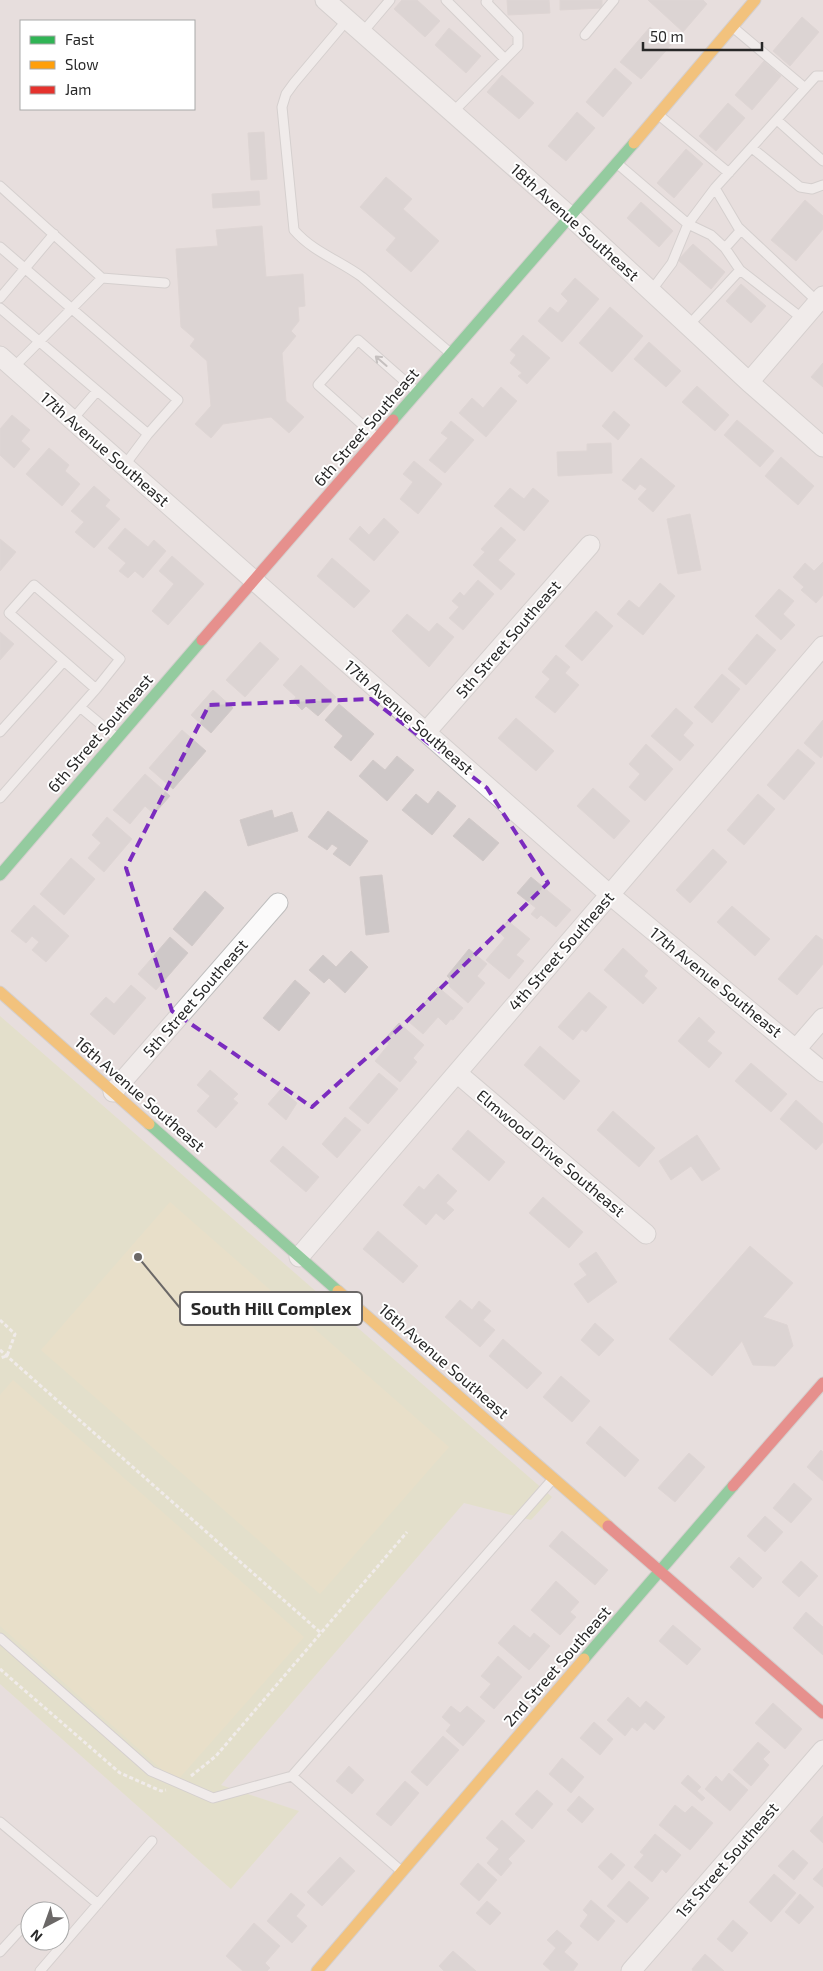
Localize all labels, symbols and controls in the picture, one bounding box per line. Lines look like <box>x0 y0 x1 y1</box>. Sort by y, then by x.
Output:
legend <box>20 20 195 110</box>
scale bar <box>643 20 762 52</box>
text: 50 m <box>650 27 684 45</box>
text: Fast <box>65 30 95 48</box>
text: Slow <box>65 55 99 73</box>
text: Jam <box>65 80 91 98</box>
street label: 18th Avenue Southeast <box>507 159 643 284</box>
one-way arrow <box>375 355 388 366</box>
street label: 6th Street Southeast <box>309 364 422 490</box>
street label: 17th Avenue Southeast <box>37 387 174 510</box>
street label: 5th Street Southeast <box>451 576 564 701</box>
street label: 17th Avenue Southeast <box>341 655 478 778</box>
street label: 6th Street Southeast <box>43 670 156 796</box>
street label: 4th Street Southeast <box>504 887 617 1014</box>
street label: 17th Avenue Southeast <box>646 922 786 1041</box>
street label: 5th Street Southeast <box>138 935 251 1060</box>
street label: 16th Avenue Southeast <box>72 1032 209 1155</box>
street label: Elmwood Drive Southeast <box>473 1085 629 1220</box>
callout: South Hill Complex <box>180 1292 362 1325</box>
text: South Hill Complex <box>191 1297 352 1319</box>
street label: 16th Avenue Southeast <box>376 1299 513 1422</box>
street label: 2nd Street Southeast <box>499 1602 614 1730</box>
street label: 1st Street Southeast <box>671 1798 782 1921</box>
north arrow <box>20 1901 70 1951</box>
text: N <box>27 1926 46 1946</box>

